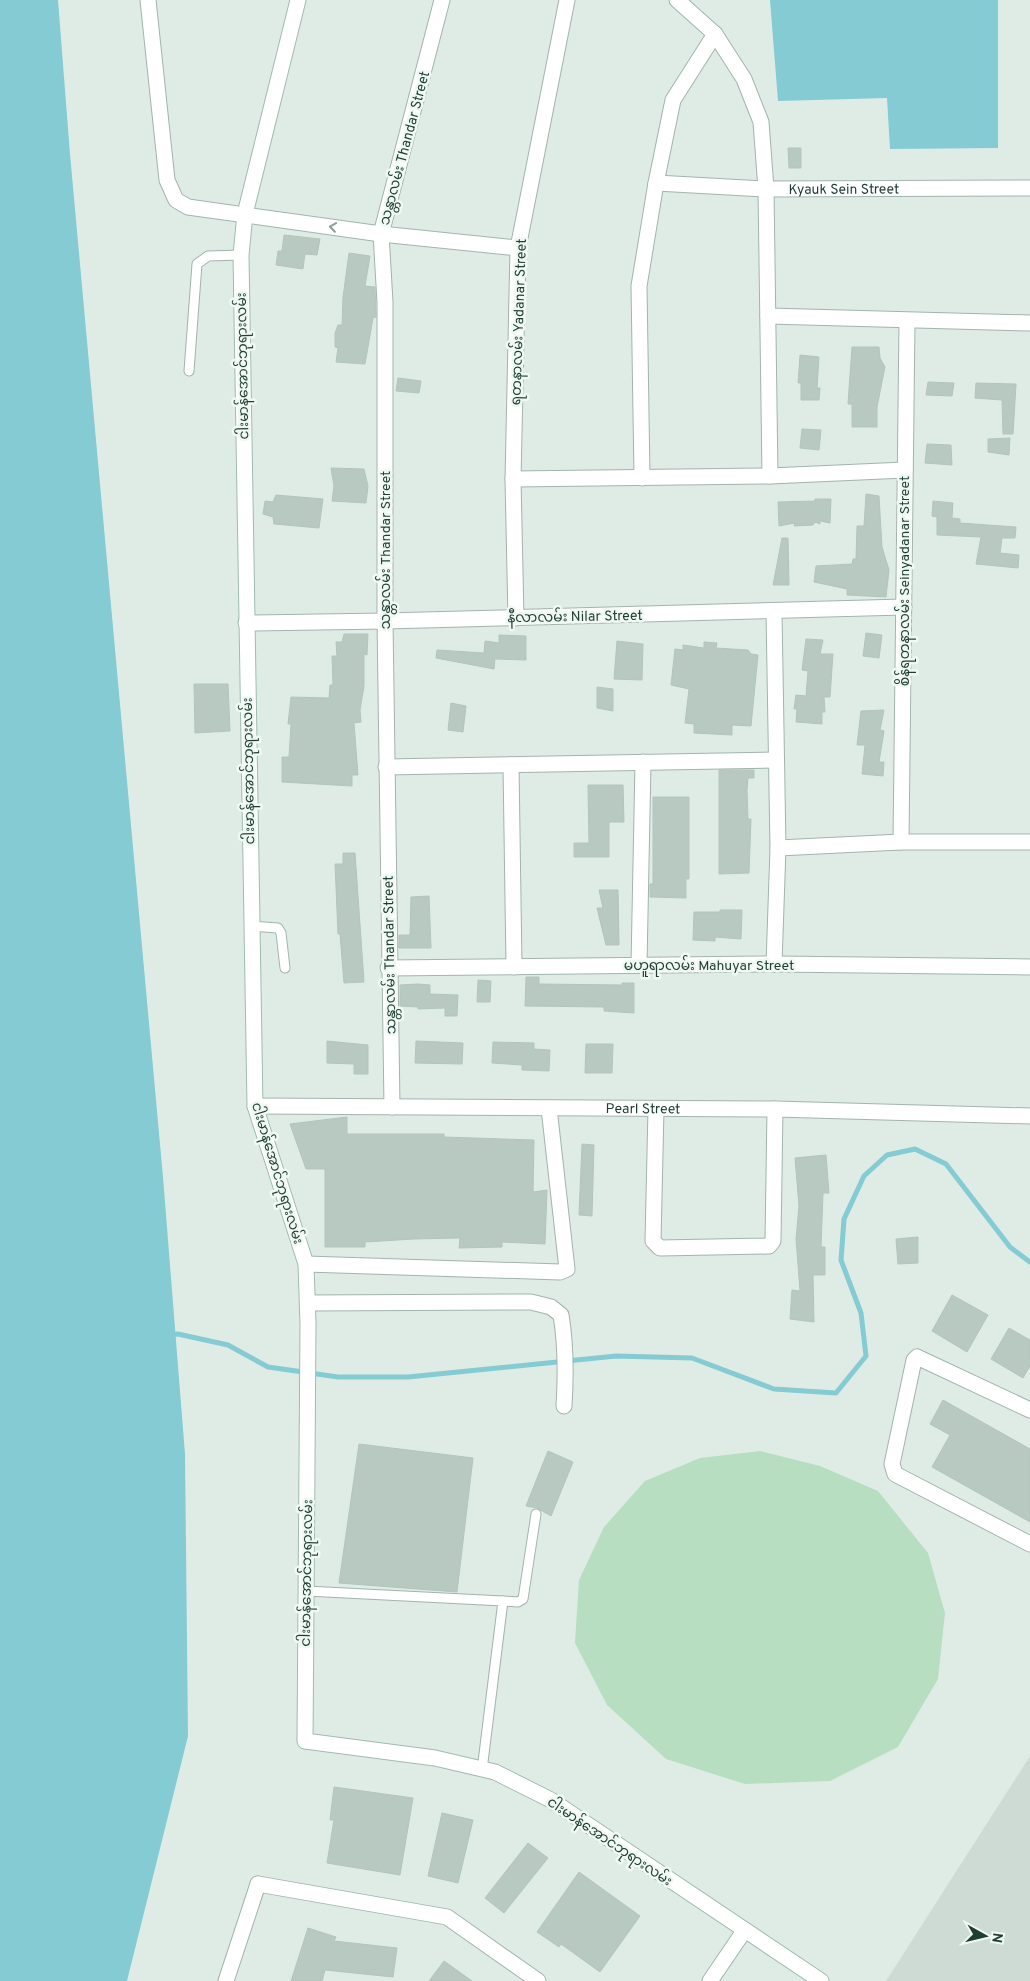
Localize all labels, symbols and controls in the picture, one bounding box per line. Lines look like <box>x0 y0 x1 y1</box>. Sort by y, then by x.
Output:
street label: သန္တာလမ်း Thandar Street <box>374 69 436 228</box>
street label: Kyauk Sein Street <box>788 181 899 199</box>
one-way arrow <box>328 222 336 233</box>
street label: ရတနာလမ်း Yadanar Street <box>505 238 533 406</box>
street label: ငါးမာန်အောင်ဘုရားလမ်း <box>231 292 255 440</box>
street label: သန္တာလမ်း Thandar Street <box>375 471 397 629</box>
street label: စိန်ရတနာလမ်း Seinyadanar Street <box>894 476 916 686</box>
street label: နီလာလမ်း Nilar Street <box>507 605 643 629</box>
street label: ငါးမာန်အောင်ဘုရားလမ်း <box>237 697 261 845</box>
street label: သန္တာလမ်း Thandar Street <box>378 875 402 1035</box>
street label: မဟူရာလမ်း Mahuyar Street <box>624 955 794 977</box>
street label: ငါးမာန်အောင်ဘုရားလမ်း <box>245 1100 309 1247</box>
street label: Pearl Street <box>606 1101 680 1118</box>
street label: ငါးမာန်အောင်ဘုရားလမ်း <box>295 1499 319 1647</box>
street label: ငါးမာန်အောင်ဘုရားလမ်း <box>542 1792 677 1892</box>
north arrow <box>960 1911 1010 1961</box>
text: N <box>987 1931 1006 1944</box>

